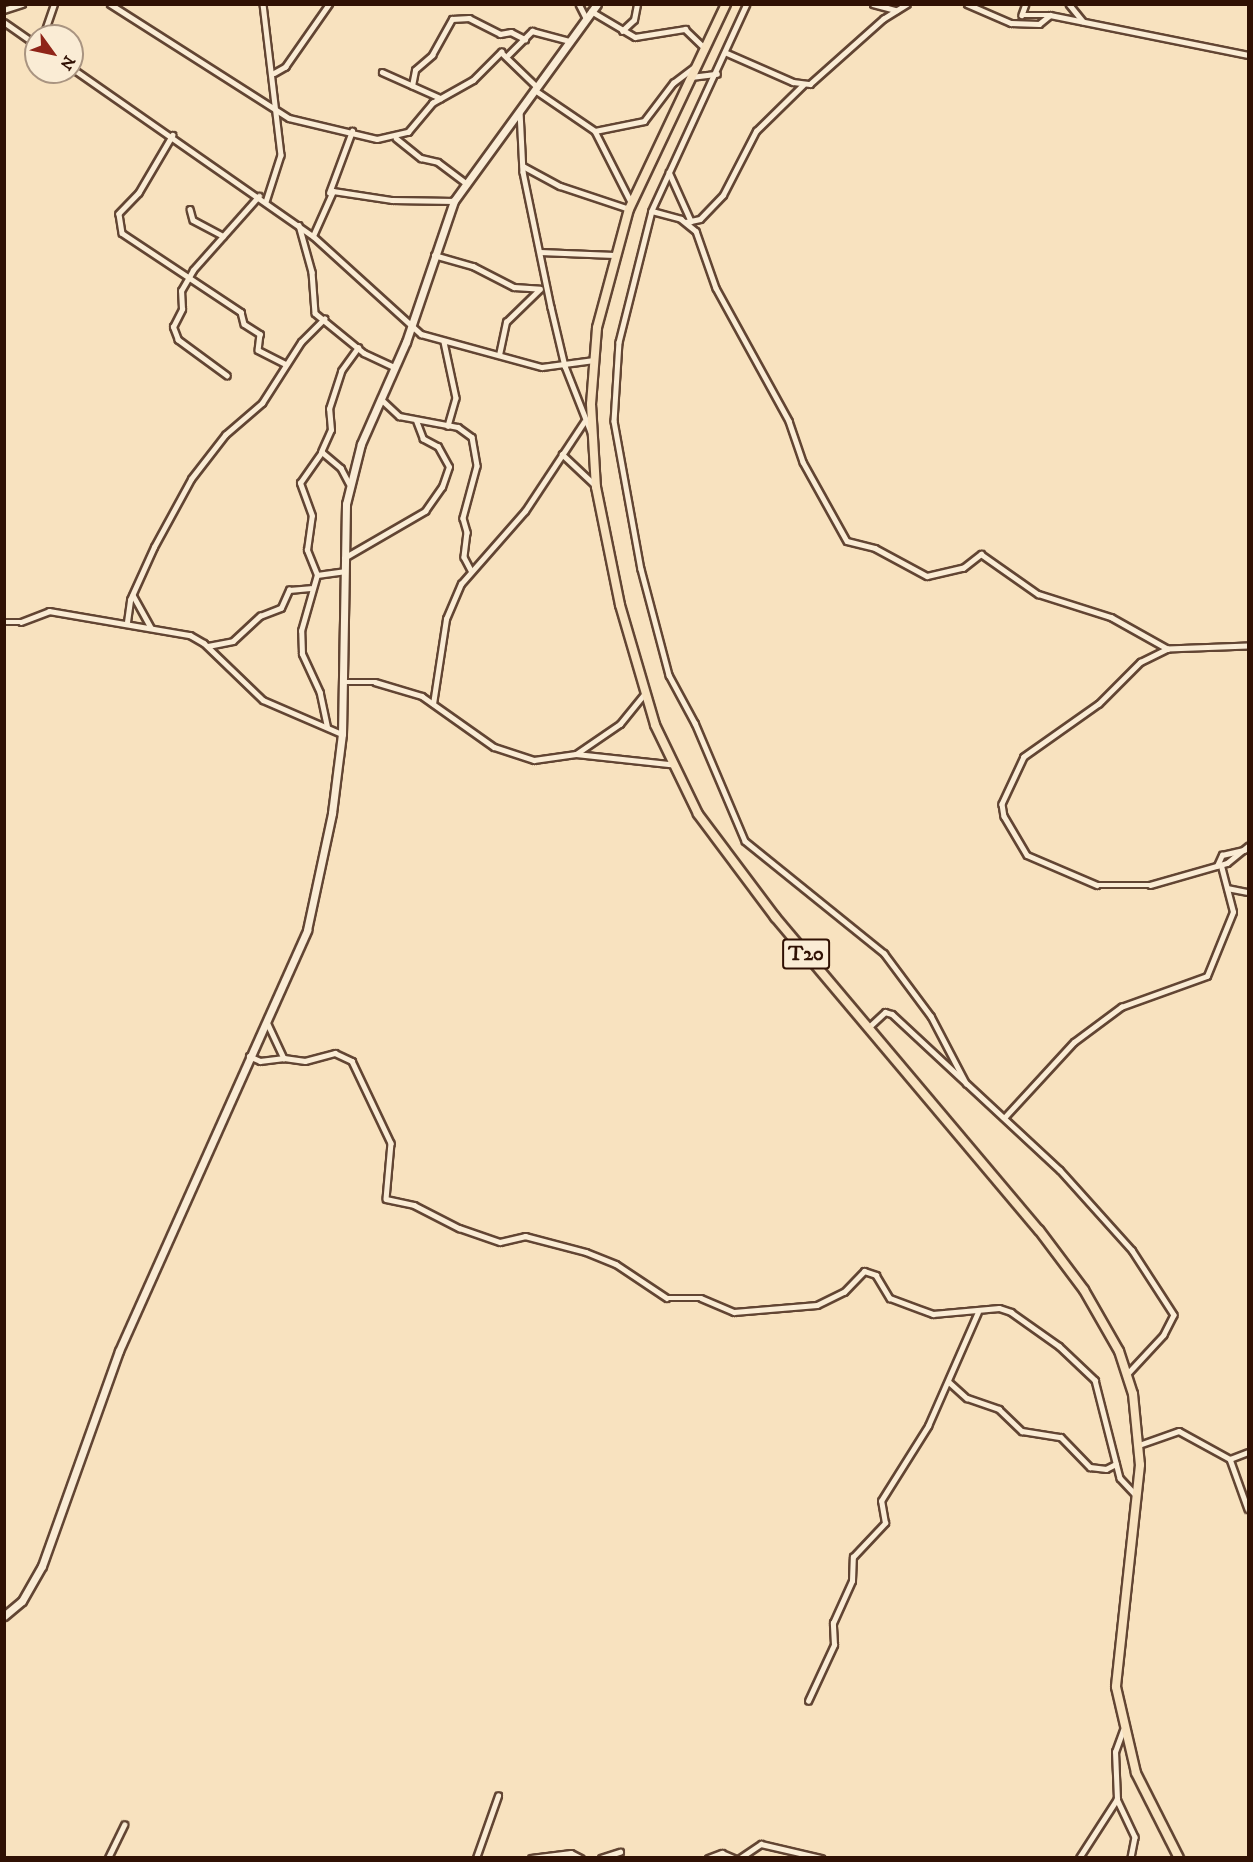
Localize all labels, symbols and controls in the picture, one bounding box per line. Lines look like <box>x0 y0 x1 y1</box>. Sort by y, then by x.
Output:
north arrow <box>24 24 84 84</box>
text: N <box>55 52 79 74</box>
road number: T20 <box>782 937 830 971</box>

